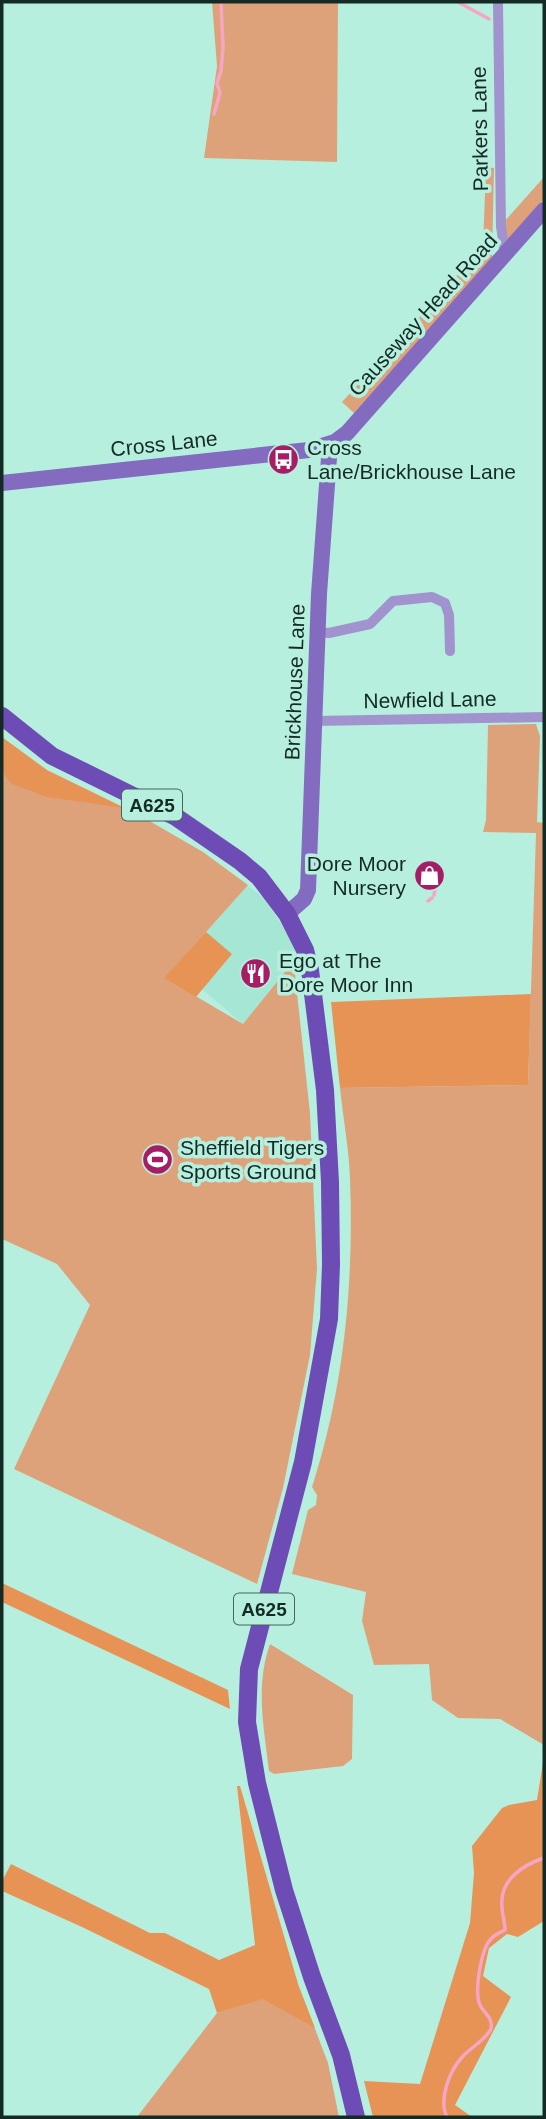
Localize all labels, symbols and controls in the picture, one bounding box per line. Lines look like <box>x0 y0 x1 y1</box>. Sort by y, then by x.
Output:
street label: Parkers Lane <box>467 66 492 192</box>
street label: Causeway Head Road <box>344 229 501 400</box>
street label: Cross Lane <box>109 426 219 461</box>
place label: Cross Lane/Brickhouse Lane <box>307 436 516 483</box>
bus stop icon: Cross Lane/Brickhouse Lane <box>267 443 301 477</box>
street label: Brickhouse Lane <box>280 603 309 761</box>
street label: Newfield Lane <box>363 687 497 712</box>
road number: A625 <box>122 790 182 820</box>
place label: Dore Moor Nursery <box>307 852 406 899</box>
shop icon: Dore Moor Nursery <box>412 859 446 893</box>
place label: Ego at The Dore Moor Inn <box>279 949 413 996</box>
restaurant icon: Ego at The Dore Moor Inn <box>239 956 273 990</box>
place label: Sheffield Tigers Sports Ground <box>180 1136 324 1183</box>
sports icon: Sheffield Tigers Sports Ground <box>140 1143 174 1177</box>
road number: A625 <box>234 1594 294 1624</box>

